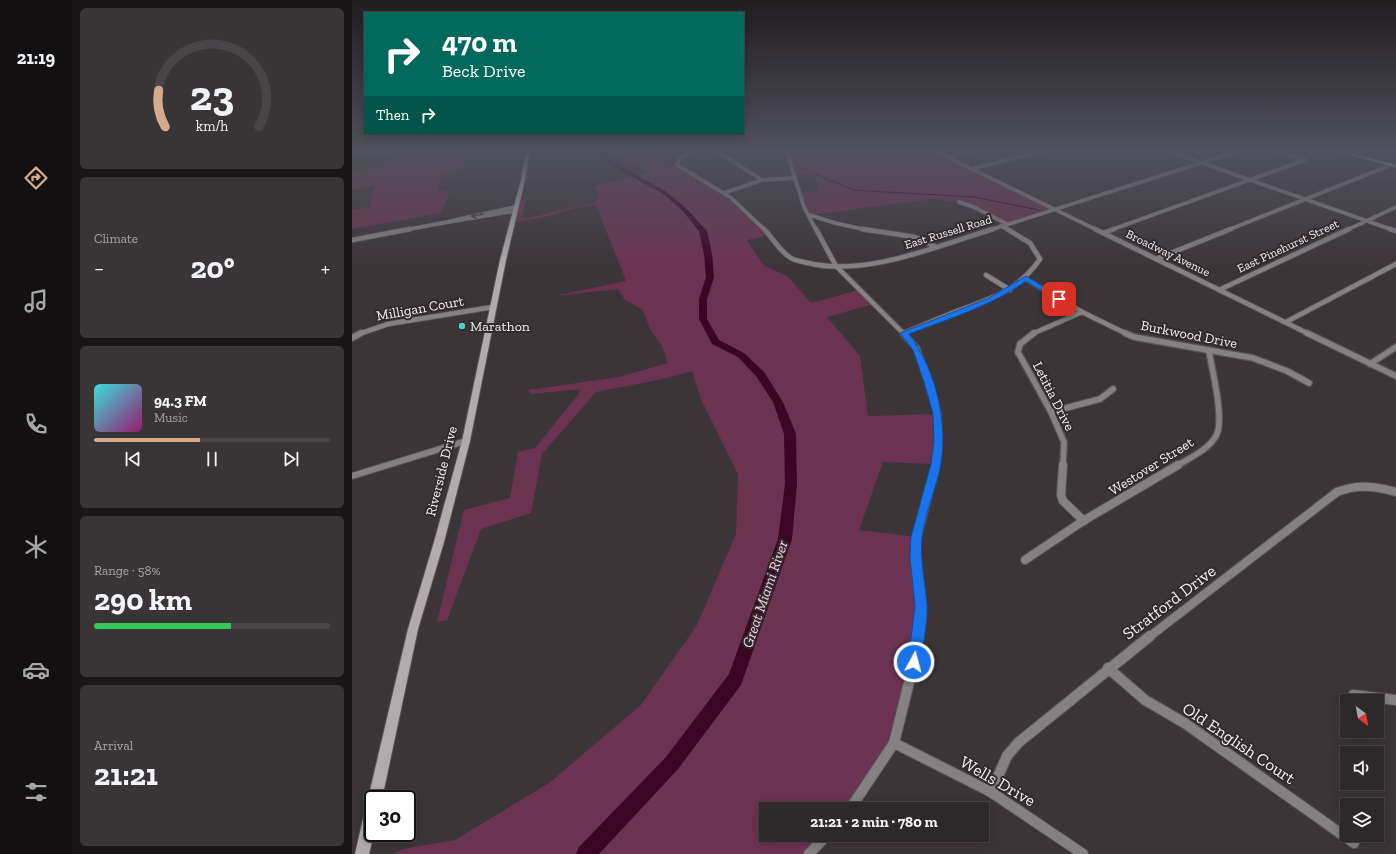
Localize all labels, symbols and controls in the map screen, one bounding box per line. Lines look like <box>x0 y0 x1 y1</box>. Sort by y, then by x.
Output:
text: 470 m <box>442 26 517 59</box>
icon: right <box>376 28 428 80</box>
text: 21:19 <box>17 47 55 69</box>
text: Beck Drive <box>442 60 525 82</box>
text: 23 <box>190 70 234 120</box>
icon: right <box>417 104 439 126</box>
text: Then <box>376 106 409 124</box>
text: km/h <box>196 117 228 134</box>
icon: directions <box>22 164 50 192</box>
one-way arrow <box>471 211 484 219</box>
street label: East Russell Road <box>903 212 994 252</box>
street label: East Pinehurst Street <box>1235 216 1342 276</box>
street label: Broadway Avenue <box>1124 227 1213 280</box>
text: Climate <box>94 231 138 246</box>
text: 20° <box>190 250 235 286</box>
text: − <box>94 255 104 282</box>
text: + <box>321 255 330 282</box>
pin <box>1042 282 1076 316</box>
icon: music <box>22 287 50 315</box>
icon: arrive <box>1048 288 1070 310</box>
street label: Milligan Court <box>375 292 466 325</box>
street label: Burkwood Drive <box>1139 317 1239 352</box>
place label: Marathon <box>470 318 530 335</box>
marker: Marathon <box>457 321 467 331</box>
street label: Letitia Drive <box>1029 359 1078 434</box>
text: 94.3 FM <box>154 392 207 410</box>
icon: phone <box>22 410 50 438</box>
text: Music <box>154 410 188 425</box>
street label: Riverside Drive <box>422 424 461 518</box>
street label: Westover Street <box>1106 433 1197 499</box>
icon: previous <box>122 448 144 470</box>
icon: pause <box>201 448 223 470</box>
icon: next <box>280 448 302 470</box>
icon: climate <box>22 533 50 561</box>
water label: Great Miami River <box>738 537 792 650</box>
street label: Stratford Drive <box>1118 560 1220 644</box>
text: Range · 58% <box>94 563 160 578</box>
text: 290 km <box>94 582 192 618</box>
position arrow <box>893 641 935 683</box>
icon: car <box>22 656 50 684</box>
north arrow <box>1340 694 1384 738</box>
map controls <box>1340 694 1384 842</box>
street label: Old English Court <box>1179 698 1300 788</box>
text: Arrival <box>94 738 133 753</box>
button: sound <box>1340 746 1384 790</box>
street label: Wells Drive <box>957 751 1039 811</box>
text: 21:21 <box>94 757 158 793</box>
icon: filters <box>22 778 50 806</box>
speed limit sign: 30 <box>364 790 416 842</box>
button: layers <box>1340 798 1384 842</box>
text: 21:21 · 2 min · 780 m <box>810 813 938 831</box>

